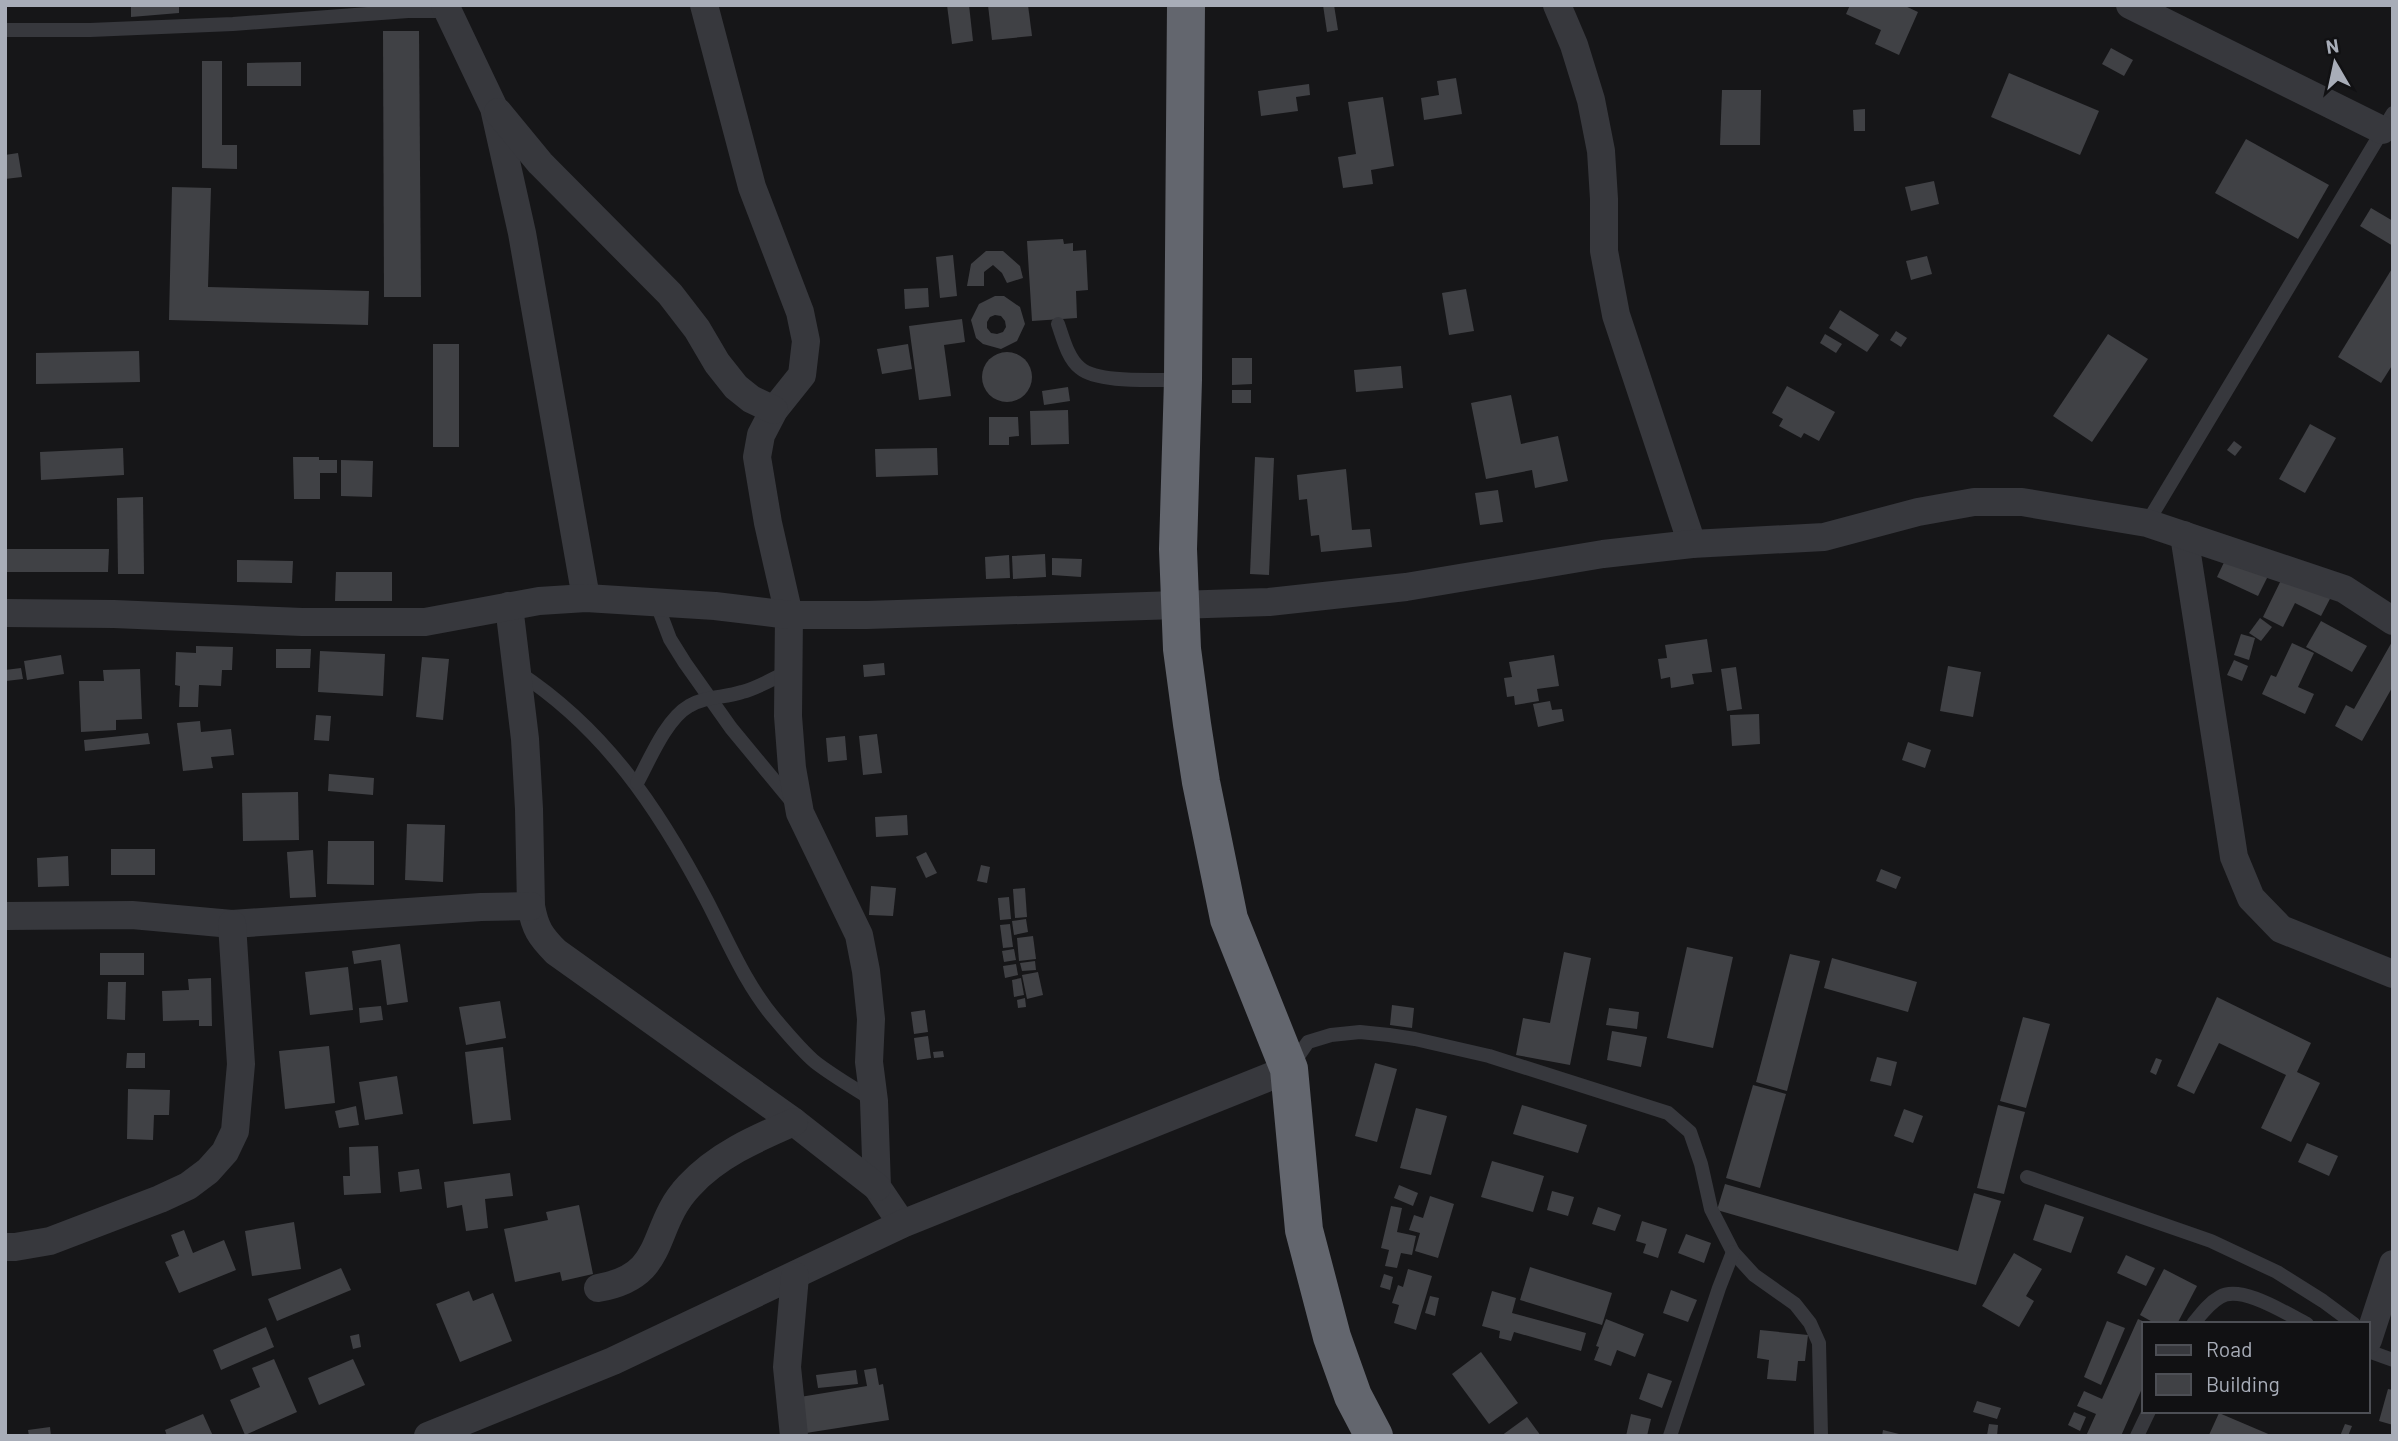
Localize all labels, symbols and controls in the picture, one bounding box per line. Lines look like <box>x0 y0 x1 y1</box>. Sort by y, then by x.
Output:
north arrow <box>2300 28 2370 98</box>
text: N <box>2324 33 2340 58</box>
legend <box>2142 1322 2370 1413</box>
text: Road <box>2206 1336 2252 1361</box>
text: Building <box>2206 1371 2280 1396</box>

